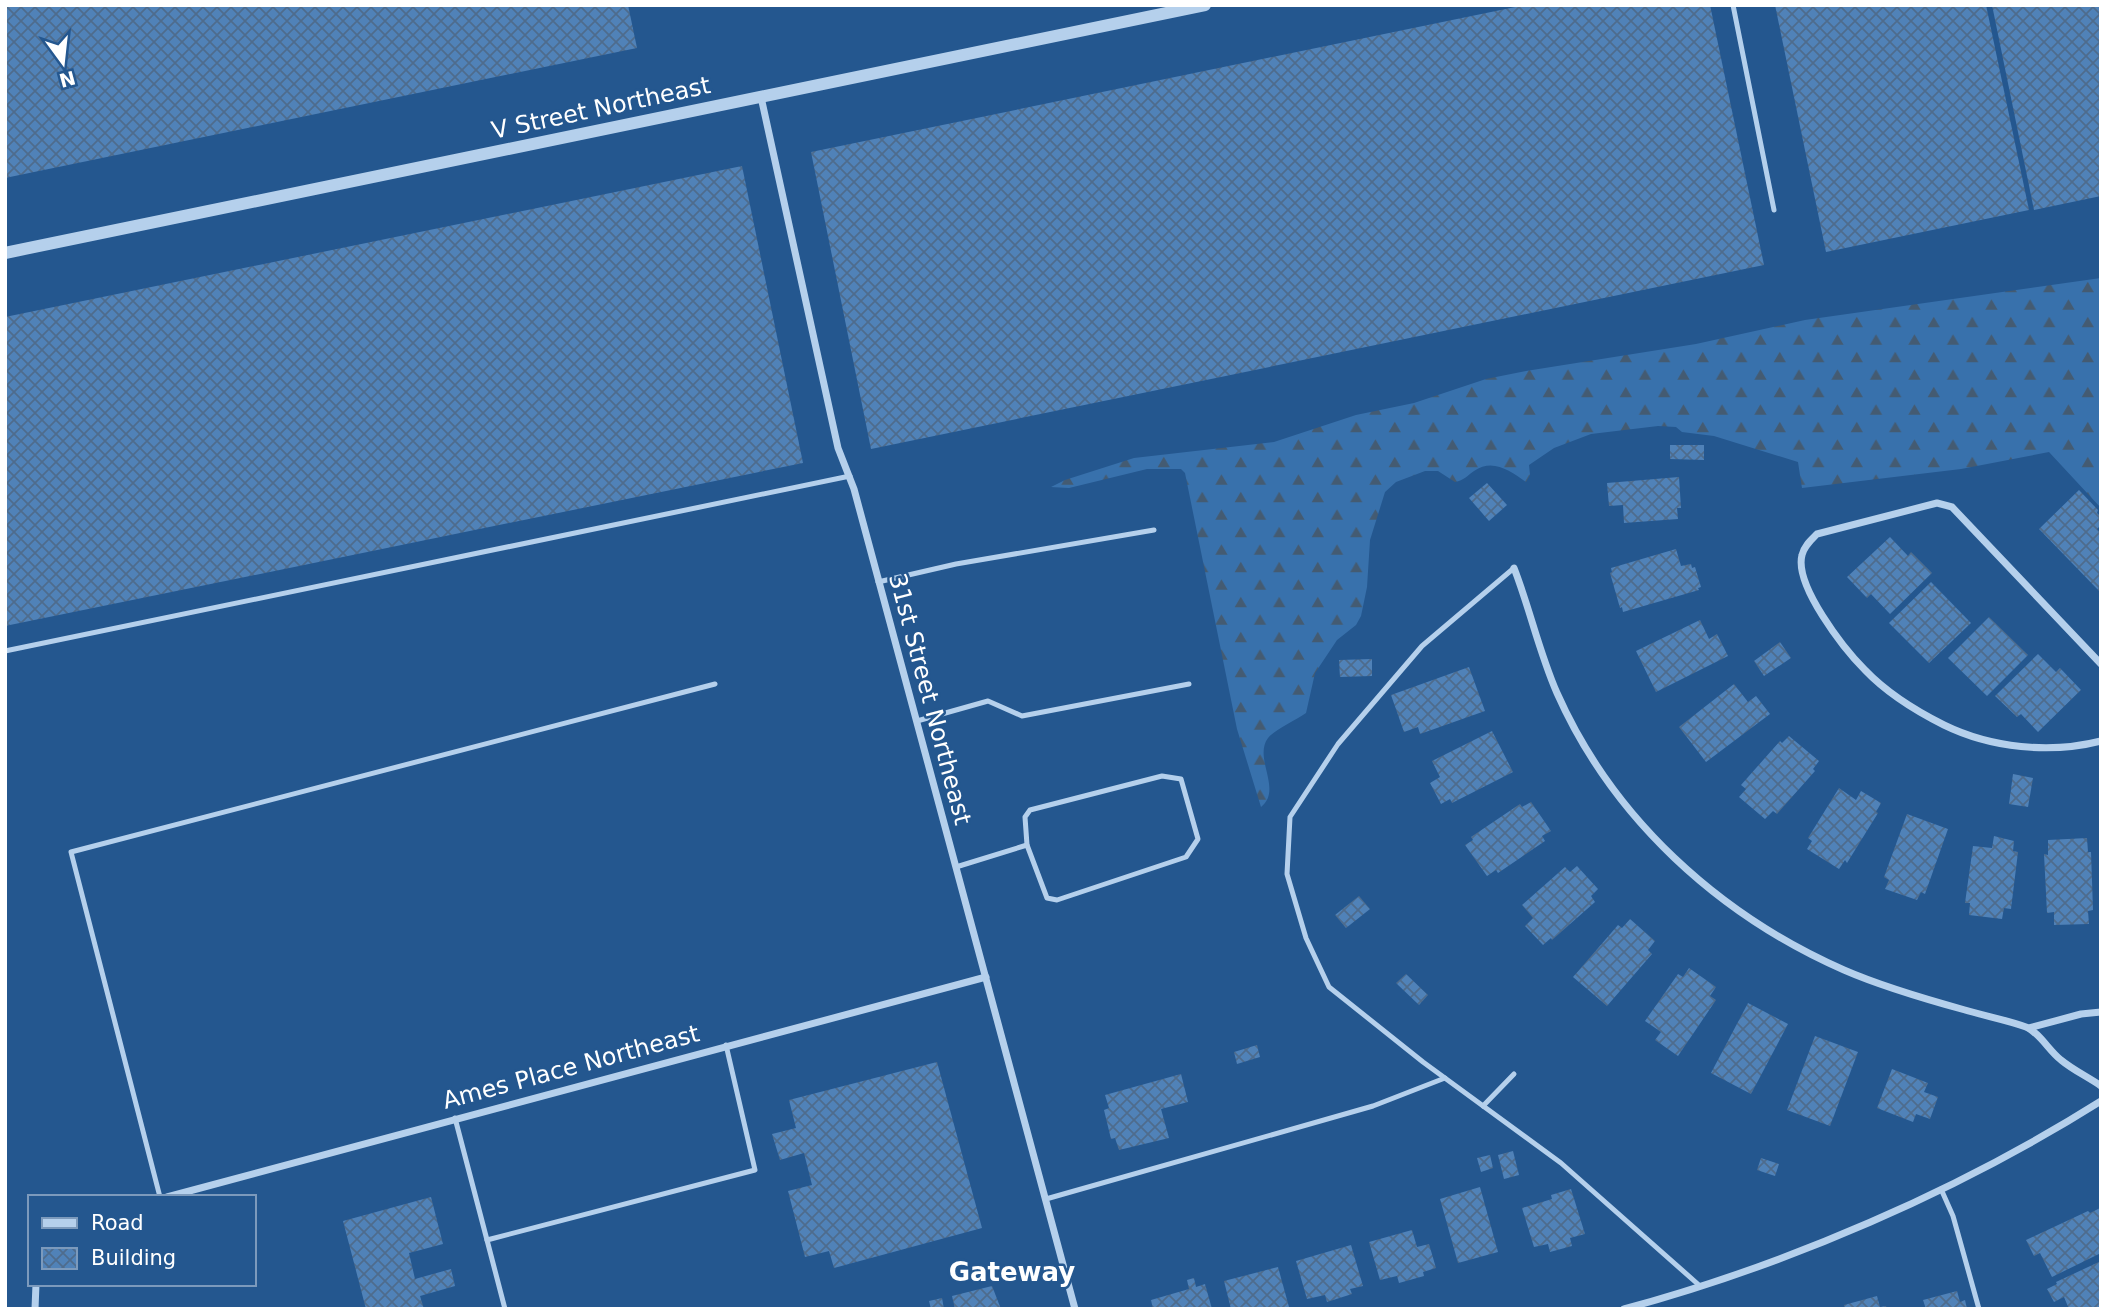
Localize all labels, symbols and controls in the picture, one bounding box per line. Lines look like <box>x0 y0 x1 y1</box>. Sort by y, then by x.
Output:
north arrow <box>28 28 98 98</box>
text: N <box>57 67 78 92</box>
street label: V Street Northeast <box>489 71 713 145</box>
street label: 31st Street Northeast <box>883 570 977 828</box>
street label: Ames Place Northeast <box>440 1019 702 1115</box>
legend <box>28 1195 256 1286</box>
text: Road <box>91 1211 144 1235</box>
text: Building <box>91 1246 176 1270</box>
district label: Gateway <box>949 1257 1075 1287</box>

